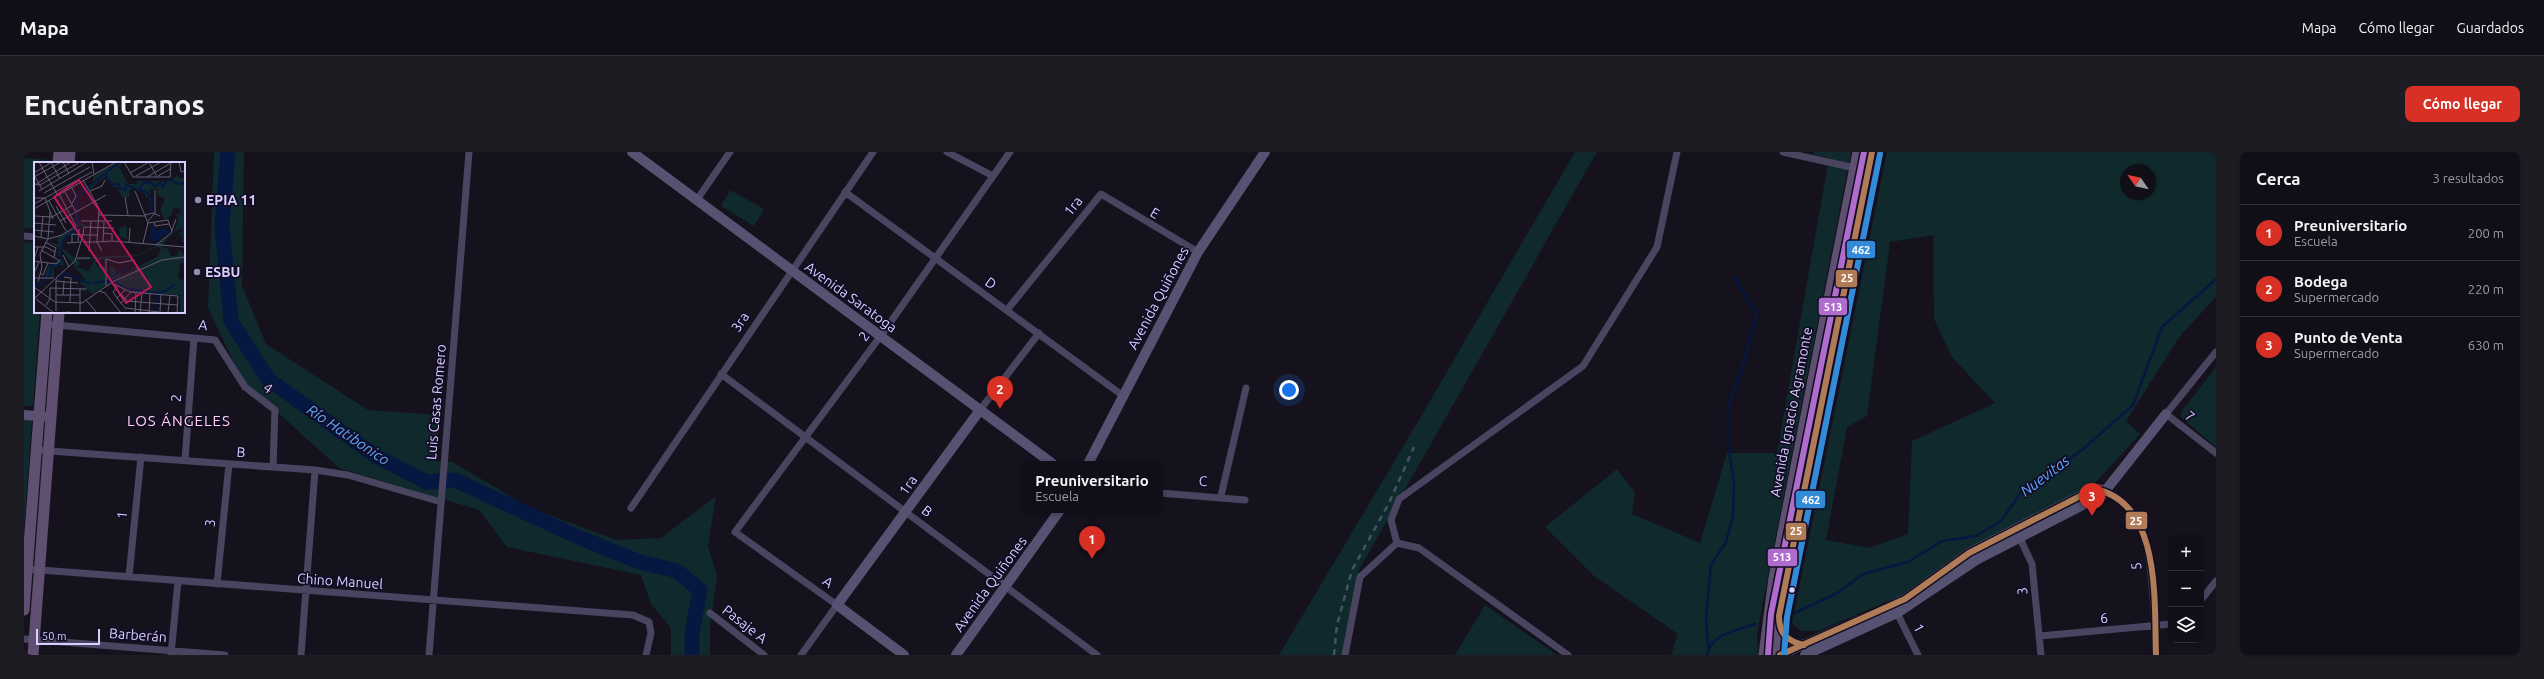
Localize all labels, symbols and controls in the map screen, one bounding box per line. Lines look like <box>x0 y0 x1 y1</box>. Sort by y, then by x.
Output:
text: Mapa <box>20 17 69 39</box>
text: Mapa <box>2302 20 2337 36</box>
text: Cómo llegar <box>2359 20 2434 36</box>
text: Guardados <box>2456 20 2524 36</box>
button: Cómo llegar <box>2405 86 2520 122</box>
text: Encuéntranos <box>24 89 205 120</box>
inset map <box>34 162 185 313</box>
north arrow <box>2120 164 2156 200</box>
text: Cerca <box>2256 169 2301 188</box>
text: 3 resultados <box>2433 171 2504 185</box>
place label: EPIA 11 <box>206 192 256 208</box>
street label: 1ra <box>1060 193 1086 219</box>
marker: EPIA 11 <box>193 195 203 205</box>
street label: E <box>1148 204 1163 222</box>
text: Preuniversitario <box>2294 217 2407 234</box>
text: 1 <box>2265 226 2273 240</box>
text: 200 m <box>2468 226 2504 240</box>
text: Escuela <box>2294 234 2338 248</box>
line badge: 462 <box>1846 240 1876 259</box>
street label: Avenida Quiñones <box>1124 244 1192 352</box>
text: 462 <box>1852 244 1870 256</box>
street label: Avenida Saratoga <box>802 258 900 336</box>
place label: ESBU <box>205 264 240 280</box>
marker: ESBU <box>192 267 202 277</box>
line badge: 25 <box>1835 269 1858 288</box>
text: 25 <box>1841 272 1853 284</box>
text: Bodega <box>2294 273 2348 290</box>
street label: D <box>982 274 1000 292</box>
text: 2 <box>2265 282 2273 296</box>
text: 220 m <box>2468 282 2504 296</box>
text: Supermercado <box>2294 290 2379 304</box>
line badge: 513 <box>1818 297 1848 316</box>
text: 513 <box>1824 301 1842 313</box>
street label: 3ra <box>728 309 752 335</box>
street label: A <box>198 317 208 333</box>
street label: Avenida Ignacio Agramonte <box>1767 326 1815 498</box>
street label: 2 <box>855 328 873 344</box>
text: Punto de Venta <box>2294 329 2403 346</box>
text: 3 <box>2265 338 2273 352</box>
text: 630 m <box>2468 338 2504 352</box>
street label: Luis Casas Romero <box>423 343 449 461</box>
text: Supermercado <box>2294 346 2379 360</box>
pin: 2 <box>987 376 1013 409</box>
street label: 4 <box>260 379 276 397</box>
your location <box>1279 380 1299 400</box>
street label: 2 <box>168 393 184 403</box>
water label: Río Hatibonico <box>304 401 393 468</box>
street label: 7 <box>2182 407 2198 425</box>
district label: LOS ÁNGELES <box>127 412 231 429</box>
street label: B <box>236 444 246 460</box>
water label: Nuevitas <box>2017 451 2073 500</box>
popup <box>1021 461 1163 513</box>
street label: 1ra <box>896 472 920 498</box>
text: Preuniversitario <box>1035 472 1149 489</box>
street label: C <box>1198 473 1208 489</box>
pin: 3 <box>2079 483 2105 516</box>
text: Escuela <box>1035 489 1079 503</box>
line badge: 462 <box>1795 490 1826 509</box>
text: 462 <box>1802 494 1820 506</box>
street label: B <box>919 502 935 520</box>
street label: 1 <box>114 510 130 520</box>
line badge: 25 <box>2125 511 2148 530</box>
text: 25 <box>2130 515 2142 527</box>
street label: 3 <box>202 518 218 528</box>
line badge: 25 <box>1785 522 1807 541</box>
text: 25 <box>1790 525 1802 537</box>
pin: 1 <box>1079 526 1105 559</box>
street label: Avenida Quiñones <box>950 533 1030 635</box>
map controls <box>2168 535 2204 643</box>
button: + <box>2168 535 2204 571</box>
line badge: 513 <box>1767 548 1798 567</box>
text: 513 <box>1773 551 1791 563</box>
street label: 5 <box>2128 561 2144 571</box>
street label: Chino Manuel <box>296 570 384 592</box>
button: − <box>2168 571 2204 607</box>
street label: A <box>820 573 836 591</box>
unlabelled marker <box>1787 585 1797 595</box>
street label: 3 <box>2014 586 2030 596</box>
street label: Pasaje A <box>720 602 770 646</box>
button: layers <box>2168 607 2204 643</box>
street label: 6 <box>2099 610 2109 626</box>
street label: 1 <box>1910 621 1928 635</box>
street label: Barberán <box>109 625 167 645</box>
scale bar <box>36 627 100 646</box>
text: 50 m <box>42 630 66 642</box>

